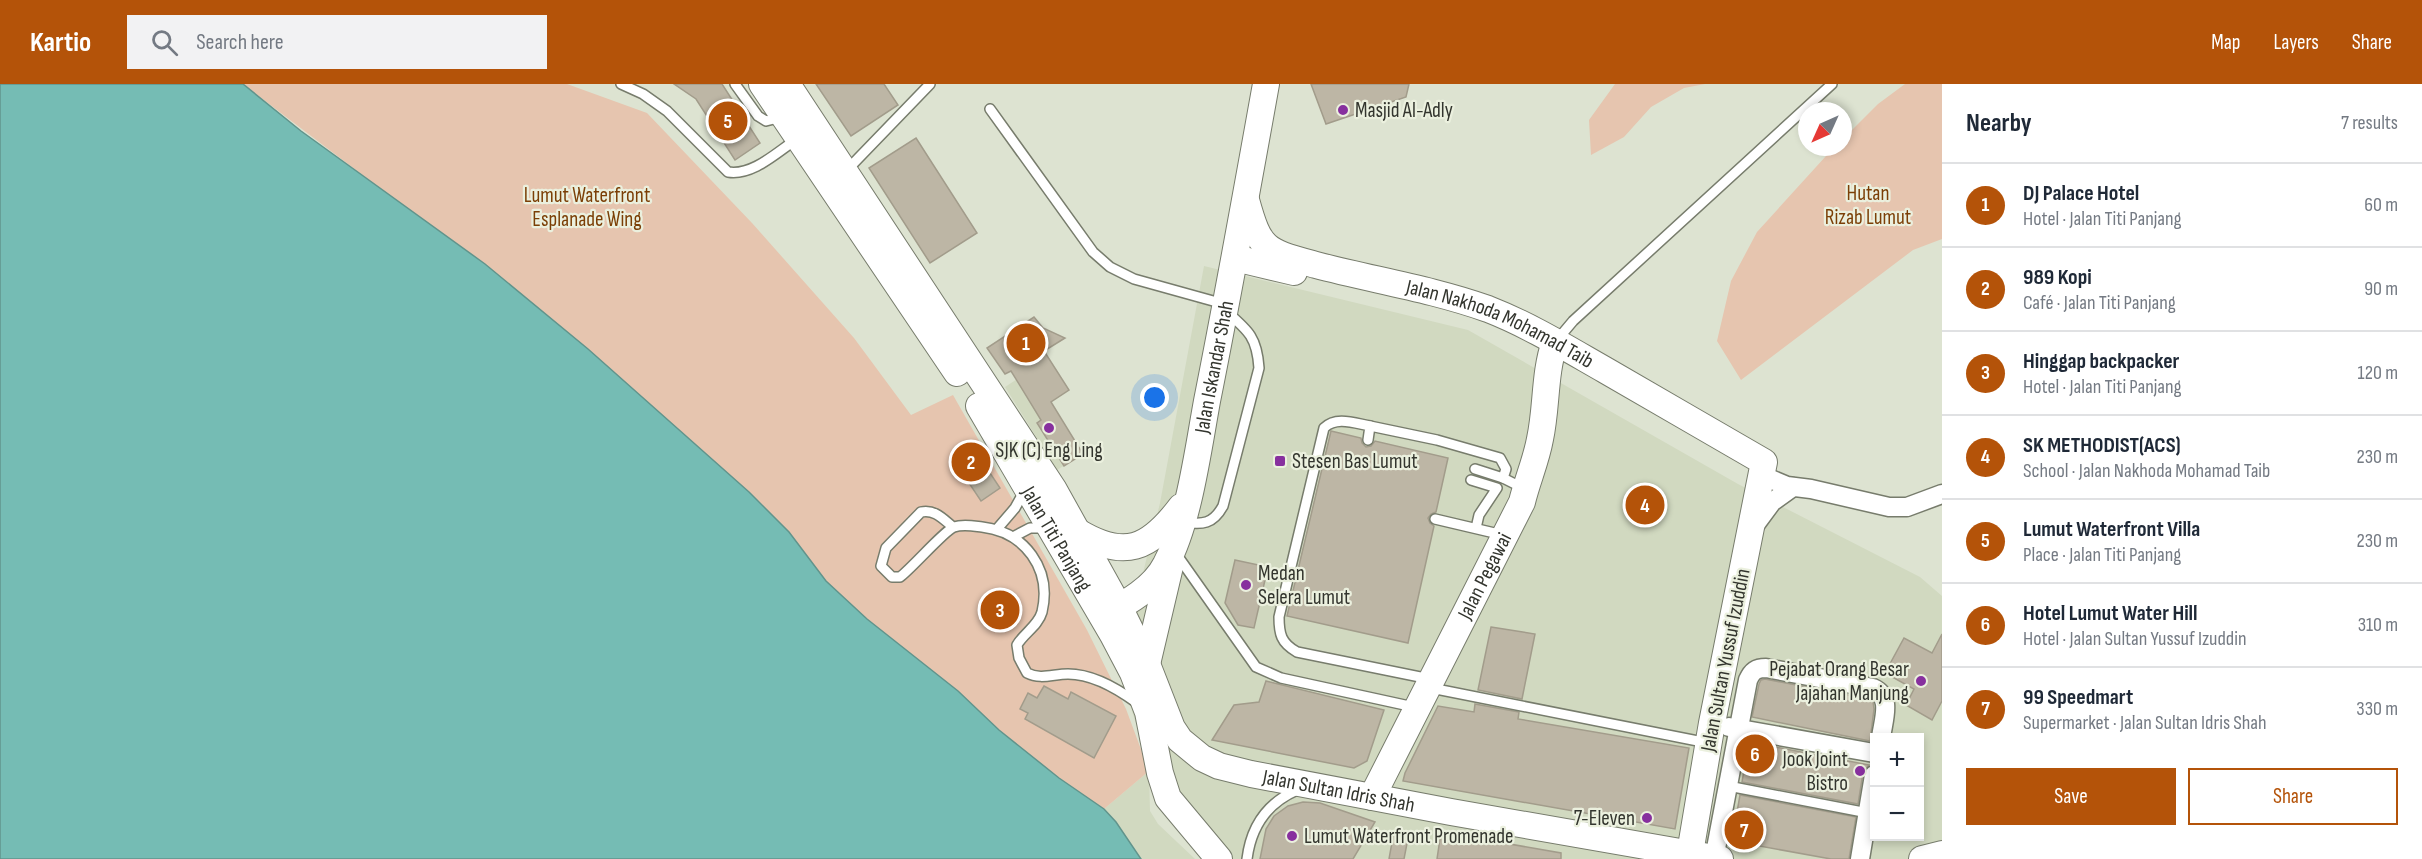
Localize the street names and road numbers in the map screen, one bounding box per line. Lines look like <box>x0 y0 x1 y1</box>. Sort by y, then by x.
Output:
street label: Jalan Nakhoda Mohamad Taib <box>1403 274 1598 374</box>
street label: Jalan Iskandar Shah <box>1189 298 1239 436</box>
street label: Jalan Titi Panjang <box>1015 481 1097 596</box>
street label: Jalan Pegawai <box>1452 529 1517 624</box>
street label: Jalan Sultan Yussuf Izuddin <box>1695 567 1755 755</box>
street label: Jalan Sultan Idris Shah <box>1260 764 1417 818</box>

